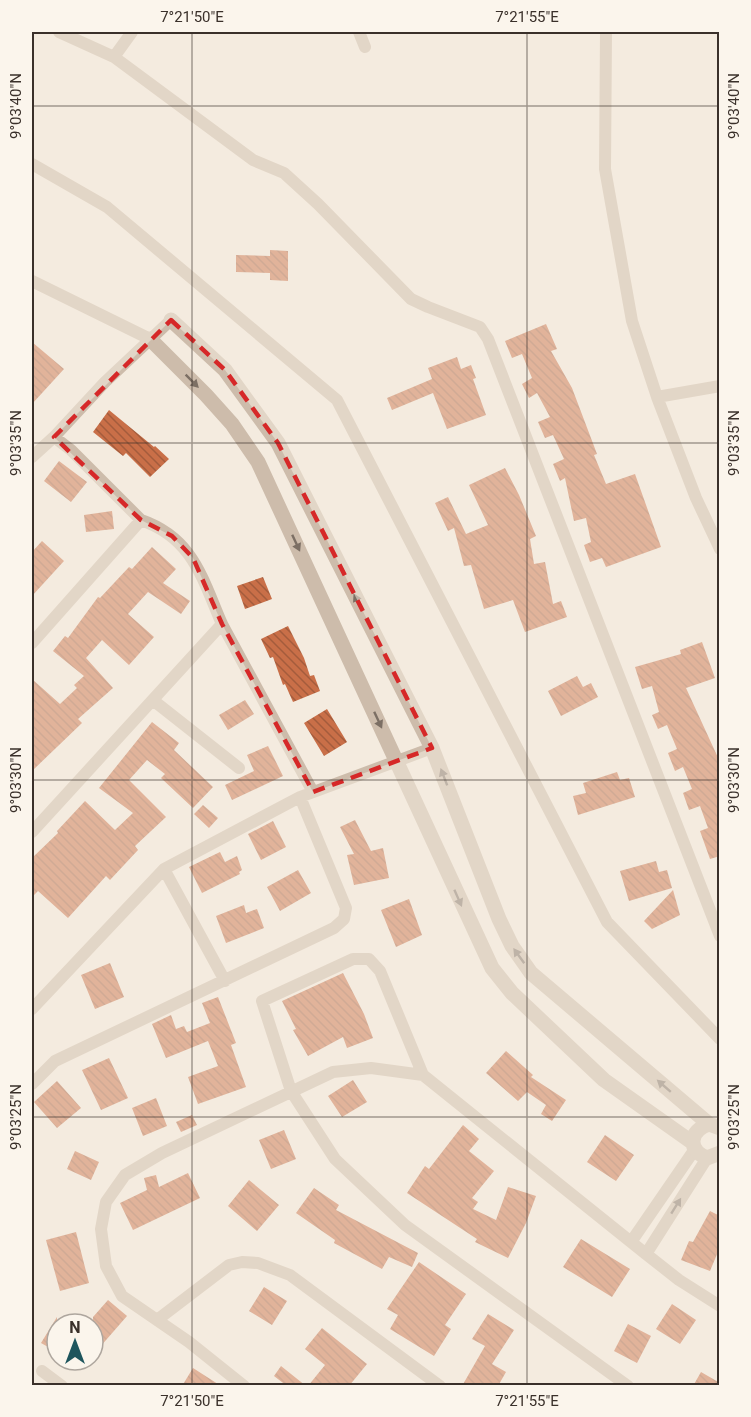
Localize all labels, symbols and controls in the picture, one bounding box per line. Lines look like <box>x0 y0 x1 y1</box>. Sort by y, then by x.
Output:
text: 7°21'50"E <box>160 8 224 26</box>
text: 7°21'55"E <box>495 8 559 26</box>
text: 9°03'40"N <box>7 73 25 139</box>
text: 9°03'40"N <box>725 73 743 139</box>
one-way arrow <box>184 373 198 387</box>
text: 9°03'35"N <box>7 410 25 476</box>
text: 9°03'35"N <box>725 410 743 476</box>
one-way arrow <box>291 535 300 552</box>
one-way arrow <box>353 593 363 610</box>
one-way arrow <box>373 712 382 729</box>
text: 9°03'30"N <box>7 747 25 813</box>
text: 9°03'30"N <box>725 747 743 813</box>
one-way arrow <box>438 768 448 786</box>
one-way arrow <box>454 889 463 906</box>
one-way arrow <box>514 949 526 964</box>
one-way arrow <box>657 1080 672 1093</box>
text: 9°03'25"N <box>7 1084 25 1150</box>
text: 9°03'25"N <box>725 1084 743 1150</box>
one-way arrow <box>671 1198 682 1214</box>
north arrow <box>45 1312 105 1372</box>
text: N <box>69 1318 81 1337</box>
text: 7°21'50"E <box>160 1392 224 1410</box>
text: 7°21'55"E <box>495 1392 559 1410</box>

